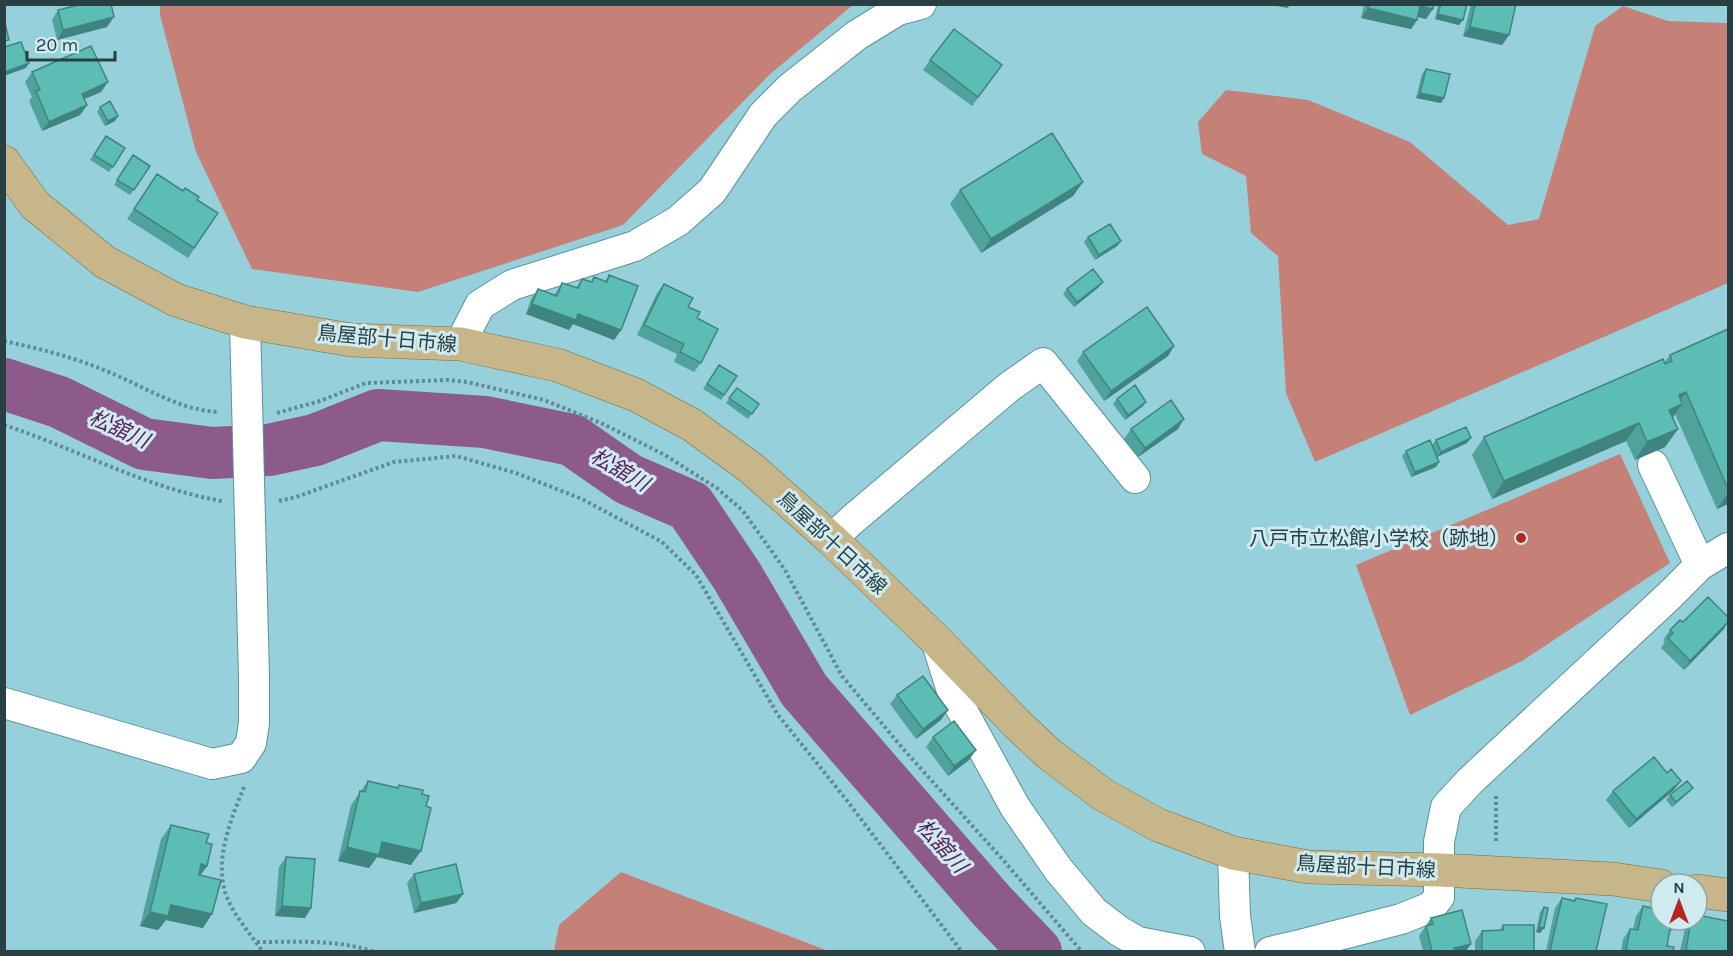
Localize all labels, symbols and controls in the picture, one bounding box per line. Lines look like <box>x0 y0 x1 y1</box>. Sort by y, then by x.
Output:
scale bar <box>27 24 116 62</box>
text: 20 m <box>36 34 78 56</box>
street label: 鳥屋部十日市線 <box>316 321 458 357</box>
water label: 松舘川 <box>85 405 154 454</box>
water label: 松舘川 <box>587 444 655 497</box>
street label: 鳥屋部十日市線 <box>773 487 891 599</box>
place label: 八戸市立松館小学校（跡地） <box>1249 527 1509 550</box>
marker: 八戸市立松館小学校（跡地） <box>1514 531 1528 545</box>
water label: 松舘川 <box>912 815 973 879</box>
street label: 鳥屋部十日市線 <box>1295 852 1437 882</box>
north arrow <box>1649 872 1709 932</box>
text: N <box>1673 878 1685 897</box>

